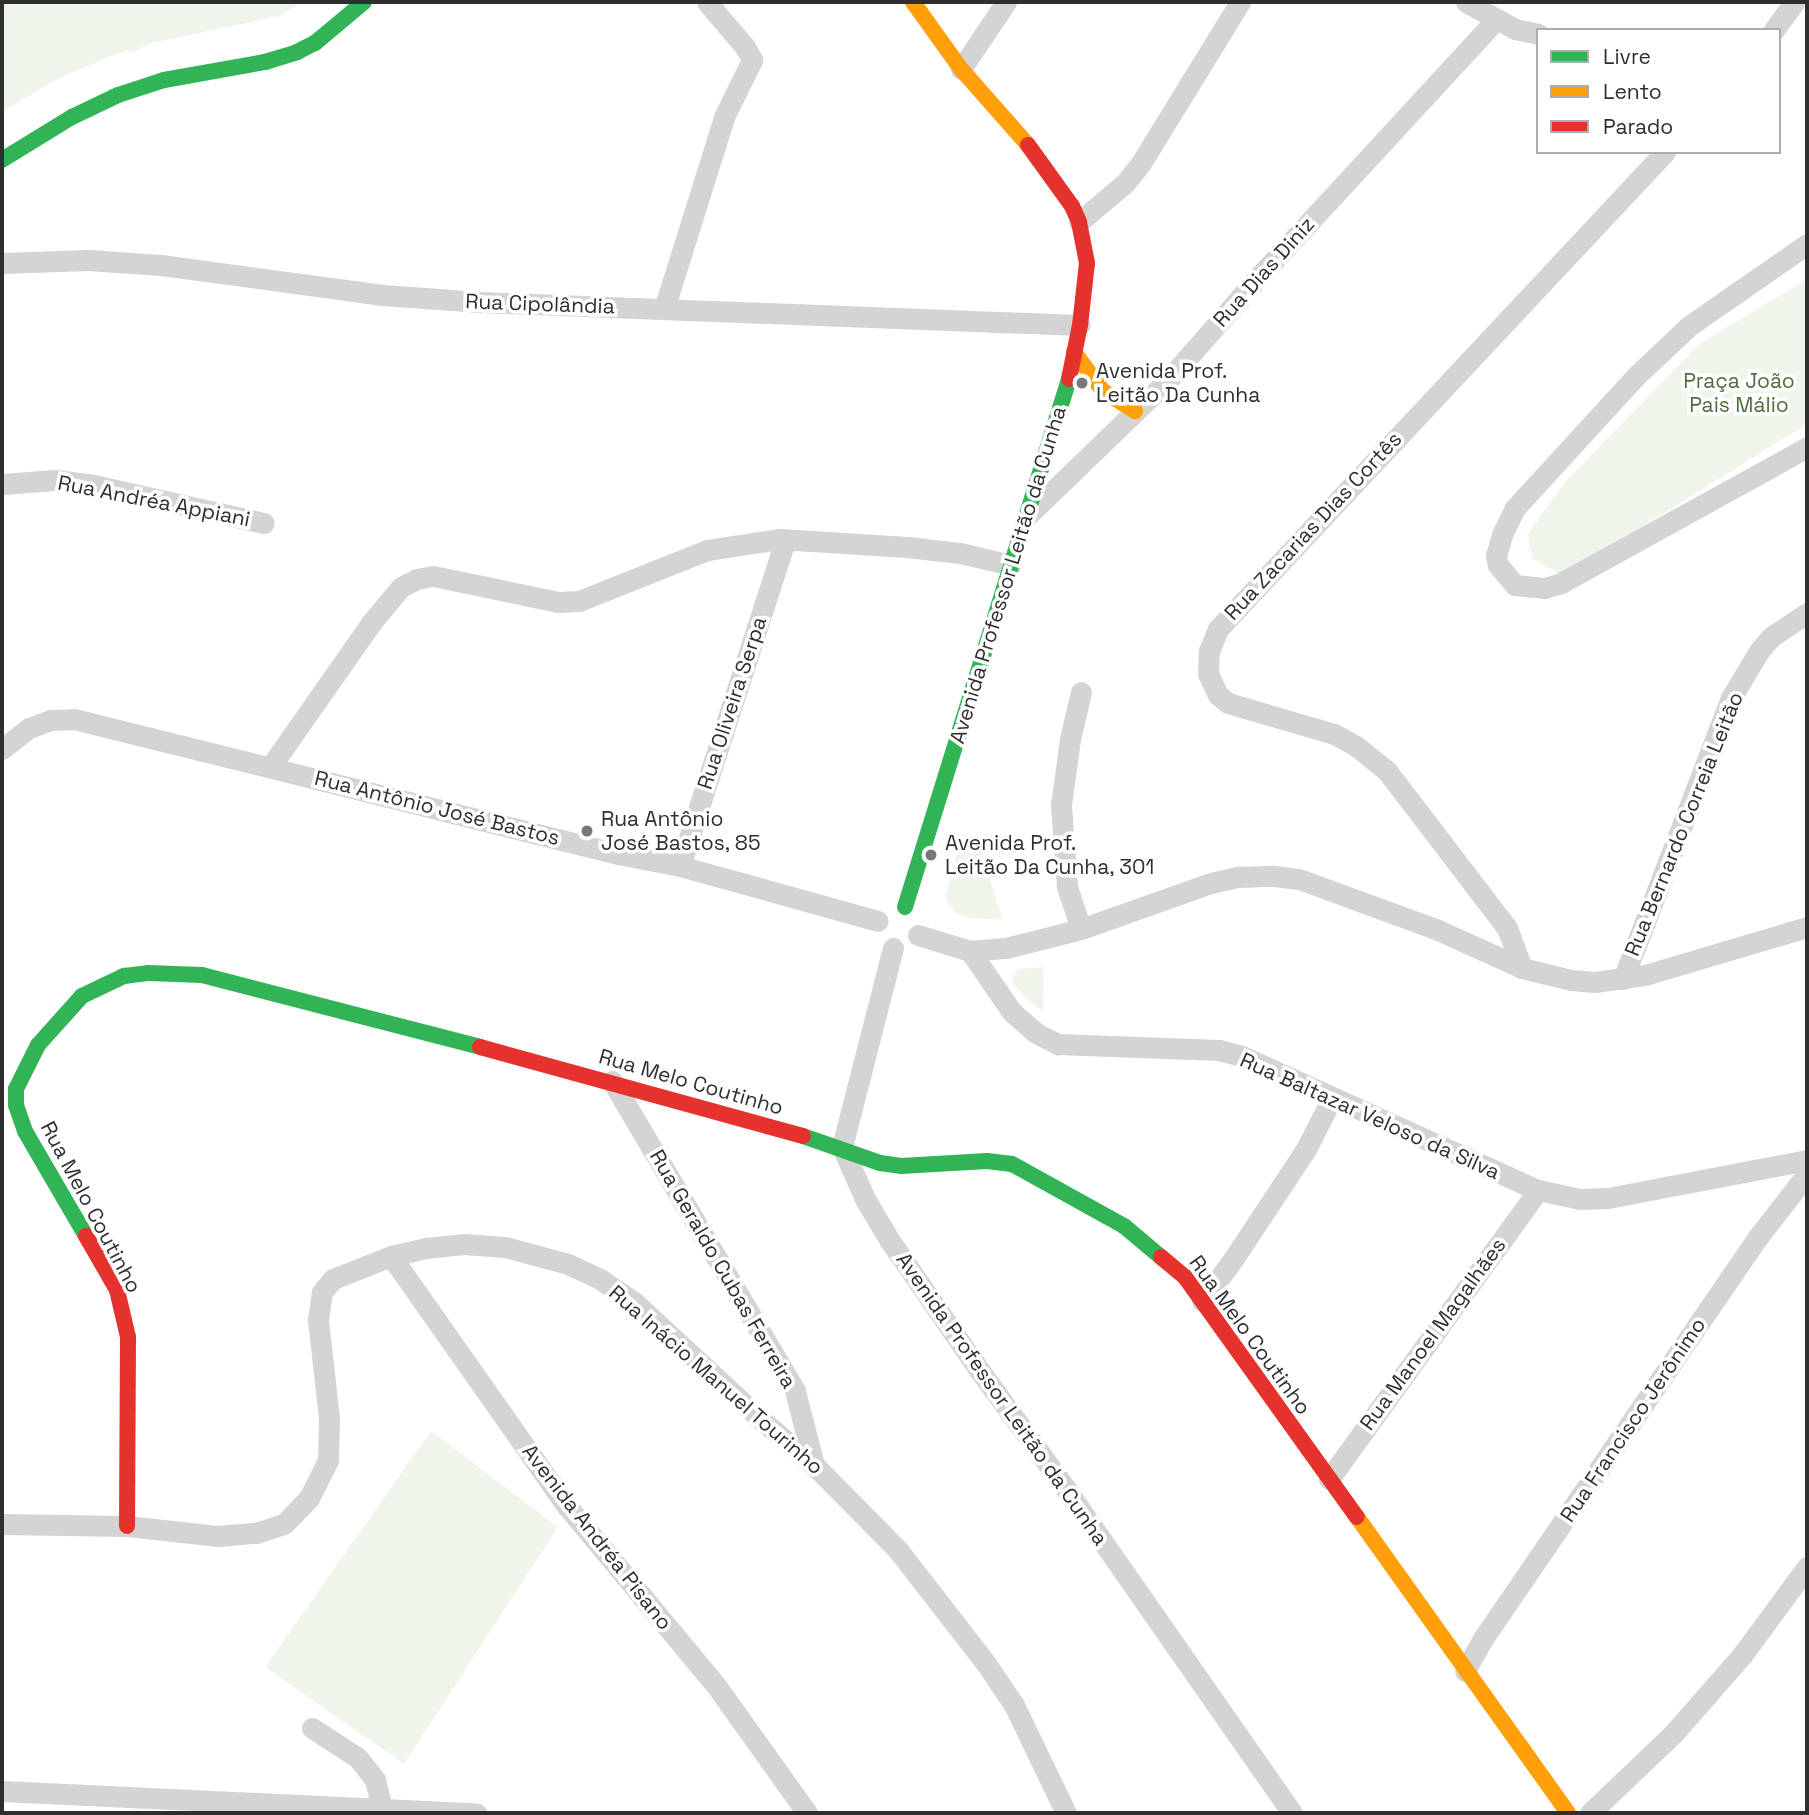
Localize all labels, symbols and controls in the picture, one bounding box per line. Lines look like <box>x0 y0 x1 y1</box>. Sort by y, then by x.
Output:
legend <box>1536 28 1781 154</box>
text: Livre <box>1603 43 1651 70</box>
text: Lento <box>1603 78 1662 105</box>
text: Parado <box>1603 113 1673 140</box>
street label: Rua Dias Diniz <box>1208 212 1320 332</box>
street label: Rua Cipolândia <box>465 289 615 319</box>
place label: Avenida Prof. Leitão Da Cunha <box>1096 358 1260 408</box>
park label: Praça João Pais Málio <box>1683 368 1795 418</box>
marker: Avenida Prof. Leitão Da Cunha <box>1074 375 1090 391</box>
street label: Avenida Professor Leitão da Cunha <box>945 403 1071 747</box>
street label: Rua Zacarias Dias Cortês <box>1219 427 1407 625</box>
street label: Rua Andréa Appiani <box>55 470 253 532</box>
street label: Rua Oliveira Serpa <box>692 613 772 793</box>
street label: Rua Bernardo Correia Leitão <box>1619 688 1749 960</box>
street label: Rua Antônio José Bastos <box>312 765 562 851</box>
place label: Rua Antônio José Bastos, 85 <box>601 806 761 856</box>
marker: Rua Antônio José Bastos, 85 <box>579 823 595 839</box>
place label: Avenida Prof. Leitão Da Cunha, 301 <box>945 830 1155 880</box>
marker: Avenida Prof. Leitão Da Cunha, 301 <box>923 847 939 863</box>
street label: Rua Melo Coutinho <box>596 1044 786 1120</box>
street label: Rua Baltazar Veloso da Silva <box>1236 1047 1504 1185</box>
street label: Rua Melo Coutinho <box>35 1117 147 1297</box>
street label: Rua Geraldo Cubas Ferreira <box>644 1145 802 1393</box>
street label: Rua Manoel Magalhães <box>1355 1233 1511 1435</box>
street label: Avenida Professor Leitão da Cunha <box>891 1248 1113 1550</box>
street label: Rua Melo Coutinho <box>1184 1251 1316 1419</box>
street label: Rua Inácio Manuel Tourinho <box>604 1280 828 1480</box>
street label: Rua Francisco Jerônimo <box>1555 1313 1711 1527</box>
street label: Avenida Andréa Pisano <box>517 1439 677 1635</box>

